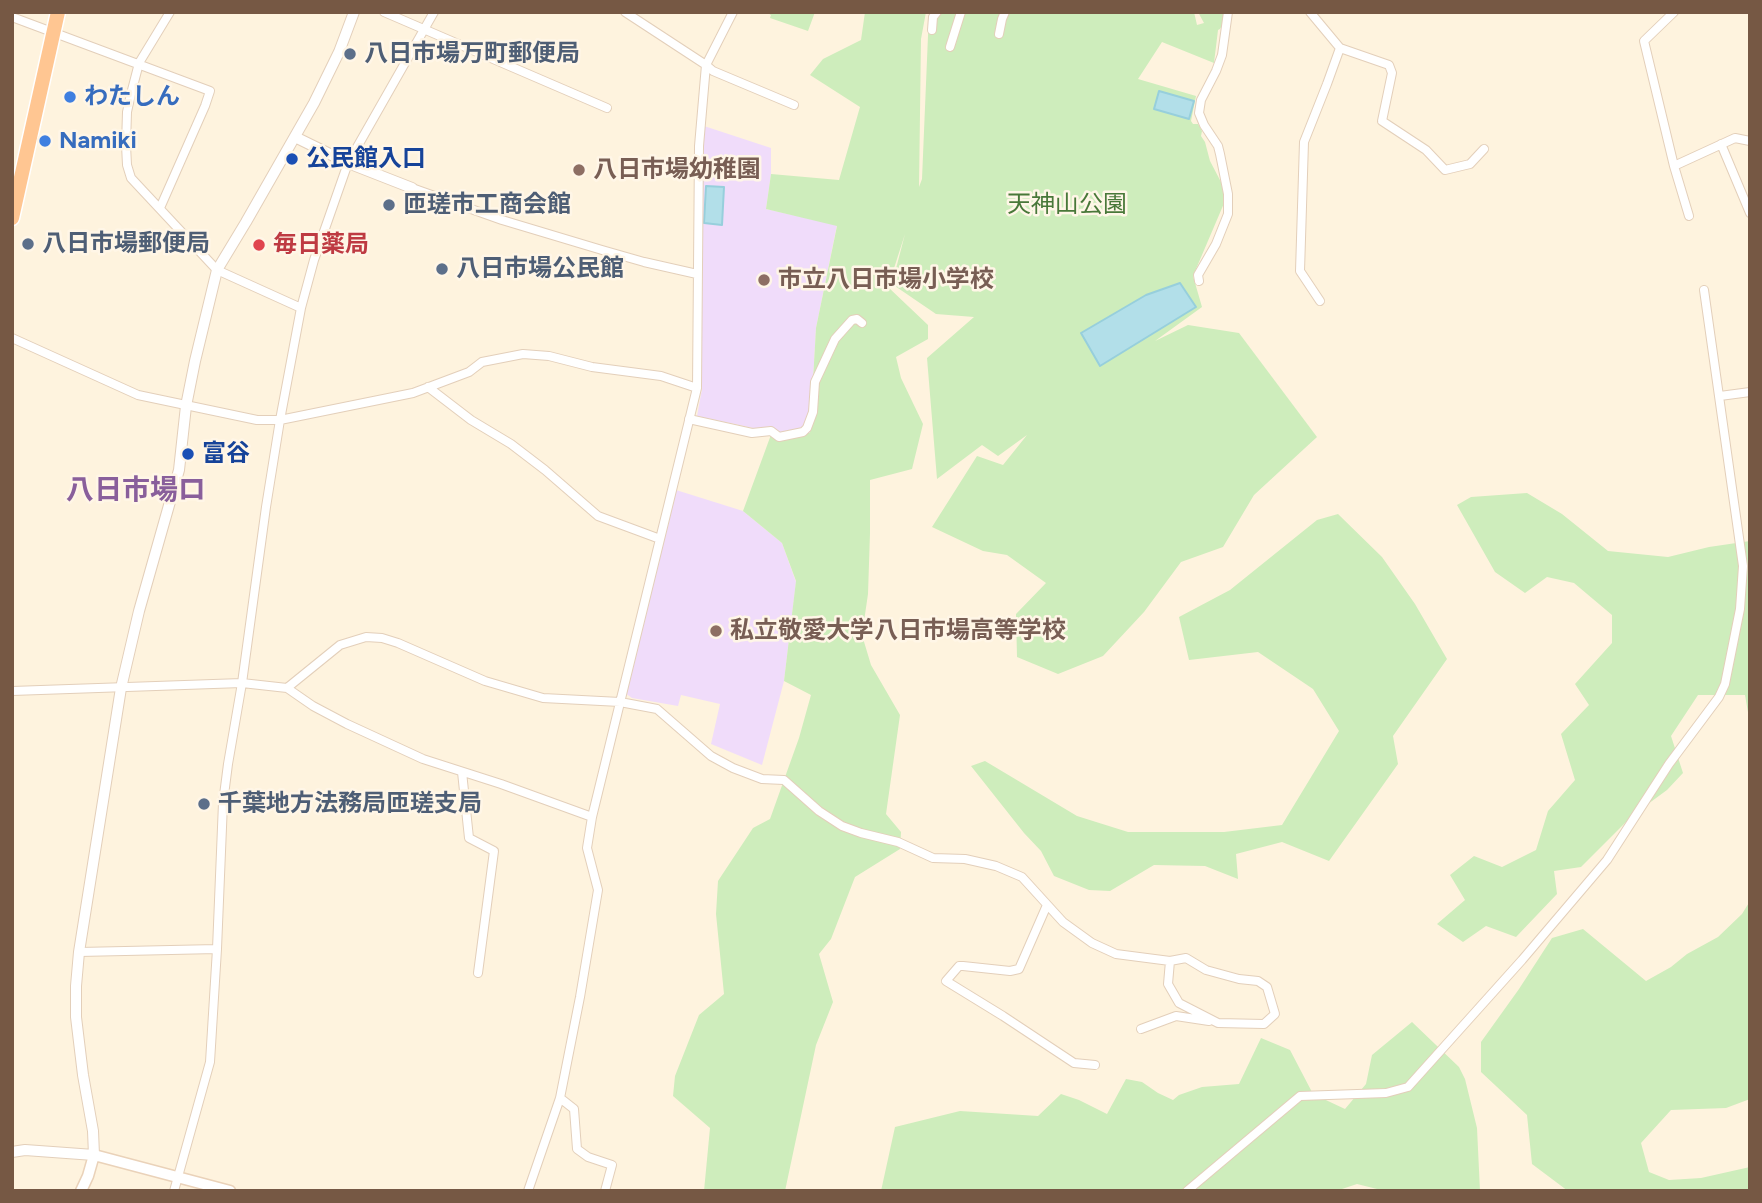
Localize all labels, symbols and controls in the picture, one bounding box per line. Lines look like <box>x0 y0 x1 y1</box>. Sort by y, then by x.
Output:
place label: 八日市場万町郵便局 <box>364 40 580 68</box>
marker: 八日市場万町郵便局 <box>342 46 358 62</box>
place label: わたしん <box>84 83 180 111</box>
marker: わたしん <box>62 89 78 105</box>
place label: Namiki <box>59 127 137 155</box>
marker: Namiki <box>37 133 53 149</box>
place label: 公民館入口 <box>306 145 426 173</box>
marker: 公民館入口 <box>284 151 300 167</box>
place label: 八日市場幼稚園 <box>593 156 761 184</box>
marker: 八日市場幼稚園 <box>571 162 587 178</box>
place label: 匝瑳市工商会館 <box>403 191 571 219</box>
park label: 天神山公園 <box>1007 191 1127 219</box>
marker: 匝瑳市工商会館 <box>381 197 397 213</box>
place label: 八日市場郵便局 <box>42 230 210 258</box>
place label: 毎日薬局 <box>273 231 369 259</box>
marker: 八日市場郵便局 <box>20 236 36 252</box>
marker: 毎日薬局 <box>251 237 267 253</box>
place label: 八日市場公民館 <box>456 255 624 283</box>
marker: 八日市場公民館 <box>434 261 450 277</box>
place label: 市立八日市場小学校 <box>778 266 994 294</box>
marker: 市立八日市場小学校 <box>756 272 772 288</box>
place label: 富谷 <box>202 440 250 468</box>
marker: 富谷 <box>180 446 196 462</box>
district label: 八日市場ロ <box>66 474 206 508</box>
place label: 私立敬愛大学八日市場高等学校 <box>730 617 1066 645</box>
marker: 私立敬愛大学八日市場高等学校 <box>708 623 724 639</box>
place label: 千葉地方法務局匝瑳支局 <box>218 790 482 818</box>
marker: 千葉地方法務局匝瑳支局 <box>196 796 212 812</box>

